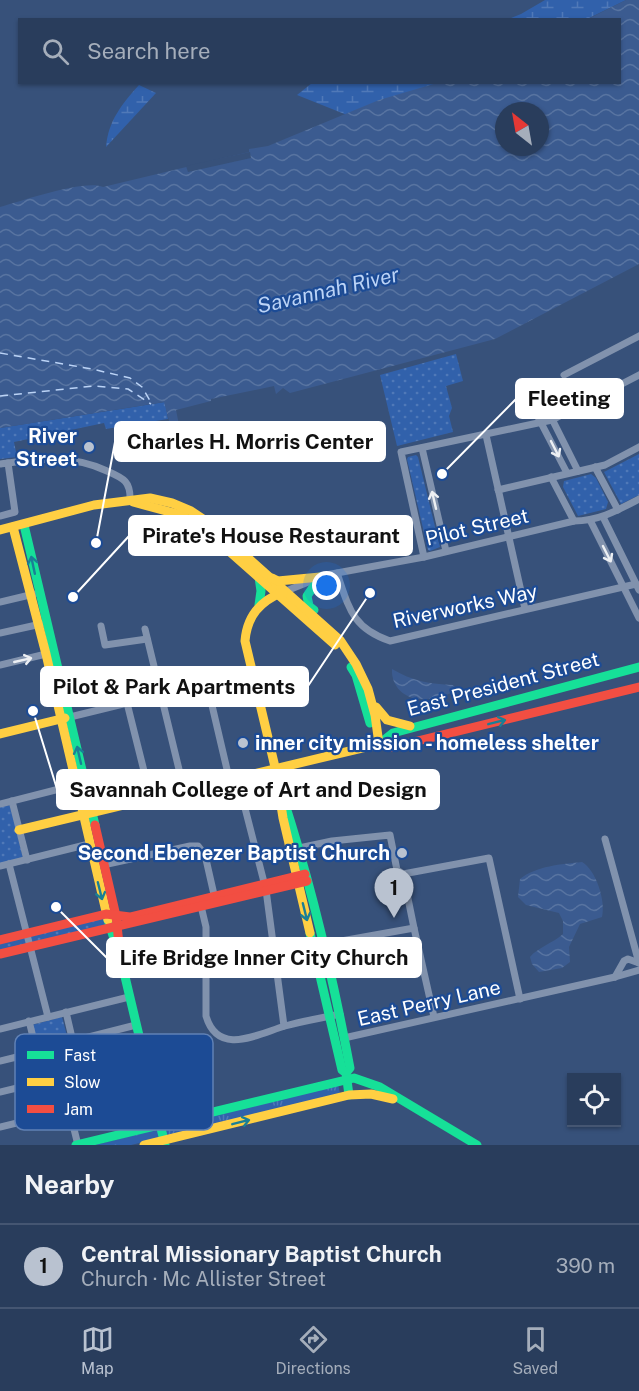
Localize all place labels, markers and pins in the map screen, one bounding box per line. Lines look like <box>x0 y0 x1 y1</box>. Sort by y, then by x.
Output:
callout: Fleeting <box>516 379 623 418</box>
callout: Charles H. Morris Center <box>115 422 385 461</box>
place label: River Street <box>16 424 77 471</box>
marker: River Street <box>82 440 96 454</box>
callout: Pirate's House Restaurant <box>129 516 412 555</box>
callout: Pilot & Park Apartments <box>41 667 308 706</box>
place label: inner city mission - homeless shelter <box>255 731 599 755</box>
marker: inner city mission - homeless shelter <box>236 736 250 750</box>
callout: Savannah College of Art and Design <box>57 770 439 809</box>
place label: Second Ebenezer Baptist Church <box>77 841 390 865</box>
marker: Second Ebenezer Baptist Church <box>395 846 409 860</box>
pin: 1 <box>374 868 414 918</box>
callout: Life Bridge Inner City Church <box>107 938 421 977</box>

